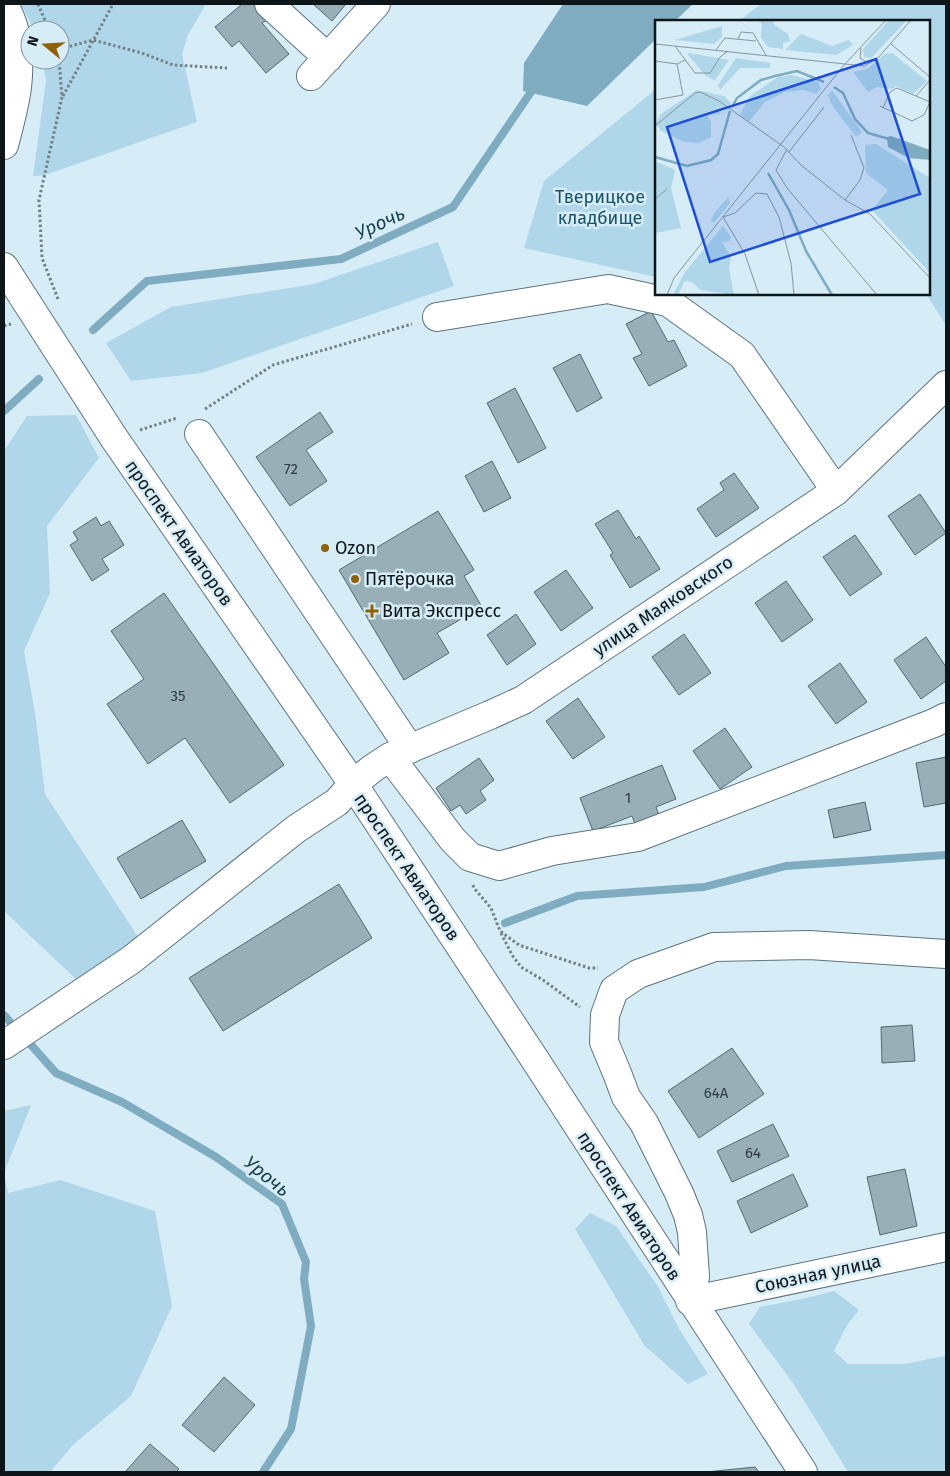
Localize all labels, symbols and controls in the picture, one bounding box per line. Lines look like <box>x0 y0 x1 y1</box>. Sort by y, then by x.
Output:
north arrow <box>20 20 70 70</box>
inset map <box>655 20 930 295</box>
text: N <box>24 34 43 48</box>
park label: Тверицкое кладбище <box>555 186 645 229</box>
water label: Урочь <box>351 202 409 244</box>
street label: проспект Авиаторов <box>120 456 238 610</box>
house number: 72 <box>284 460 298 478</box>
place label: Ozon <box>335 537 376 559</box>
marker: Ozon <box>319 542 331 554</box>
street label: улица Маяковского <box>589 551 737 661</box>
place label: Пятёрочка <box>365 568 455 590</box>
marker: Пятёрочка <box>349 573 361 585</box>
place label: Вита Экспресс <box>382 600 502 622</box>
marker: Вита Экспресс <box>366 605 378 617</box>
house number: 35 <box>170 687 186 705</box>
street label: проспект Авиаторов <box>349 789 465 945</box>
house number: 1 <box>625 789 631 807</box>
house number: 64А <box>704 1084 729 1102</box>
street label: проспект Авиаторов <box>573 1127 685 1285</box>
house number: 64 <box>745 1144 761 1162</box>
water label: Урочь <box>239 1151 295 1201</box>
street label: Союзная улица <box>753 1250 883 1298</box>

